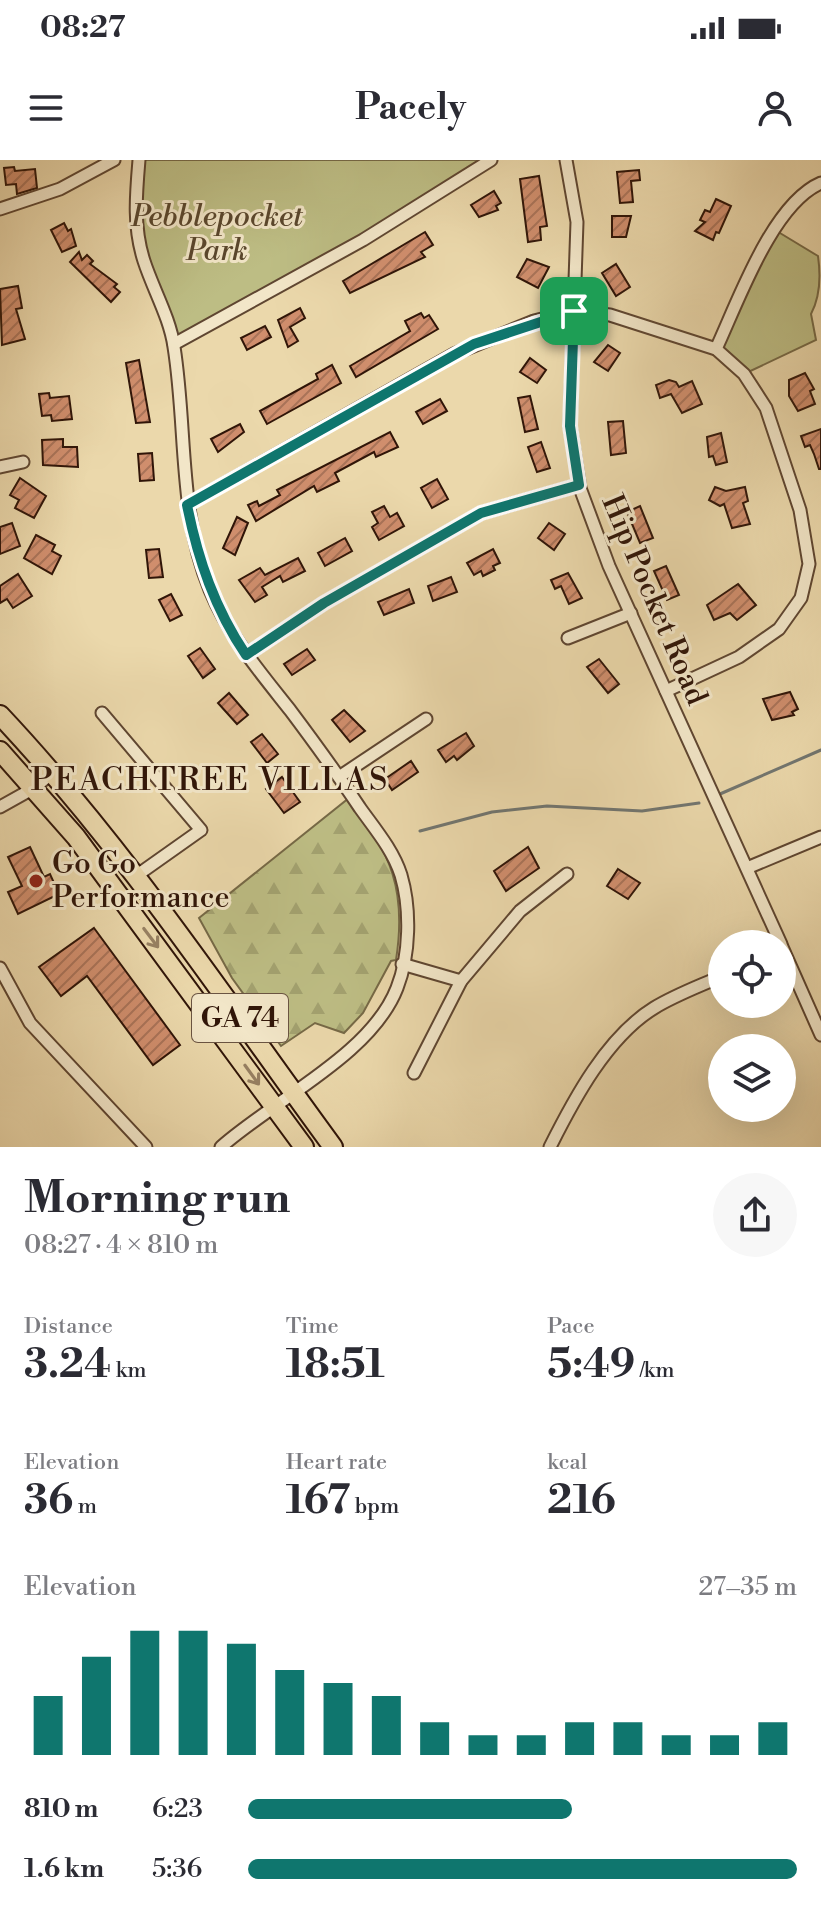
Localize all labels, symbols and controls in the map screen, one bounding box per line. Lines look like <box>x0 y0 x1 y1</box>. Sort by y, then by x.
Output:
text: 08:27 <box>40 9 125 47</box>
icon: menu <box>24 86 68 130</box>
text: Pacely <box>355 86 466 131</box>
icon: person <box>753 86 797 130</box>
park label: Pebblepocket Park <box>130 198 304 270</box>
pin <box>540 277 608 345</box>
icon: arrive <box>552 289 596 333</box>
street label: Hip Pocket Road <box>593 489 715 711</box>
district label: PEACHTREE VILLAS <box>31 760 389 800</box>
place label: Go Go Performance <box>52 845 230 917</box>
marker: Go Go Performance <box>27 872 45 890</box>
one-way arrow <box>142 927 159 948</box>
map controls <box>708 930 796 1122</box>
button: locate <box>708 930 796 1018</box>
road number: GA 74 <box>192 994 288 1042</box>
button: layers <box>708 1034 796 1122</box>
one-way arrow <box>243 1064 260 1085</box>
text: Morning run <box>24 1171 290 1226</box>
button: share <box>713 1173 797 1257</box>
text: 08:27 · 4 × 810 m <box>24 1229 218 1261</box>
text: Distance <box>24 1313 113 1340</box>
text: Time <box>286 1313 339 1340</box>
text: Pace <box>547 1313 595 1340</box>
text: 3.24 <box>24 1340 111 1390</box>
text: 18:51 <box>286 1340 385 1390</box>
text: 5:49 <box>547 1340 635 1390</box>
text: km <box>111 1357 146 1384</box>
text: /km <box>635 1357 675 1384</box>
text: Elevation <box>24 1449 119 1476</box>
text: Heart rate <box>286 1449 387 1476</box>
text: kcal <box>547 1449 587 1476</box>
text: 36 <box>24 1476 73 1526</box>
text: 167 <box>286 1476 350 1526</box>
text: 216 <box>547 1476 616 1526</box>
text: m <box>73 1493 97 1520</box>
text: bpm <box>350 1493 399 1520</box>
text: Elevation <box>24 1571 137 1603</box>
text: 27–35 m <box>698 1571 797 1603</box>
text: 810 m <box>24 1793 99 1825</box>
text: 6:23 <box>152 1793 203 1825</box>
text: 1.6 km <box>24 1853 104 1885</box>
text: 5:36 <box>152 1853 202 1885</box>

